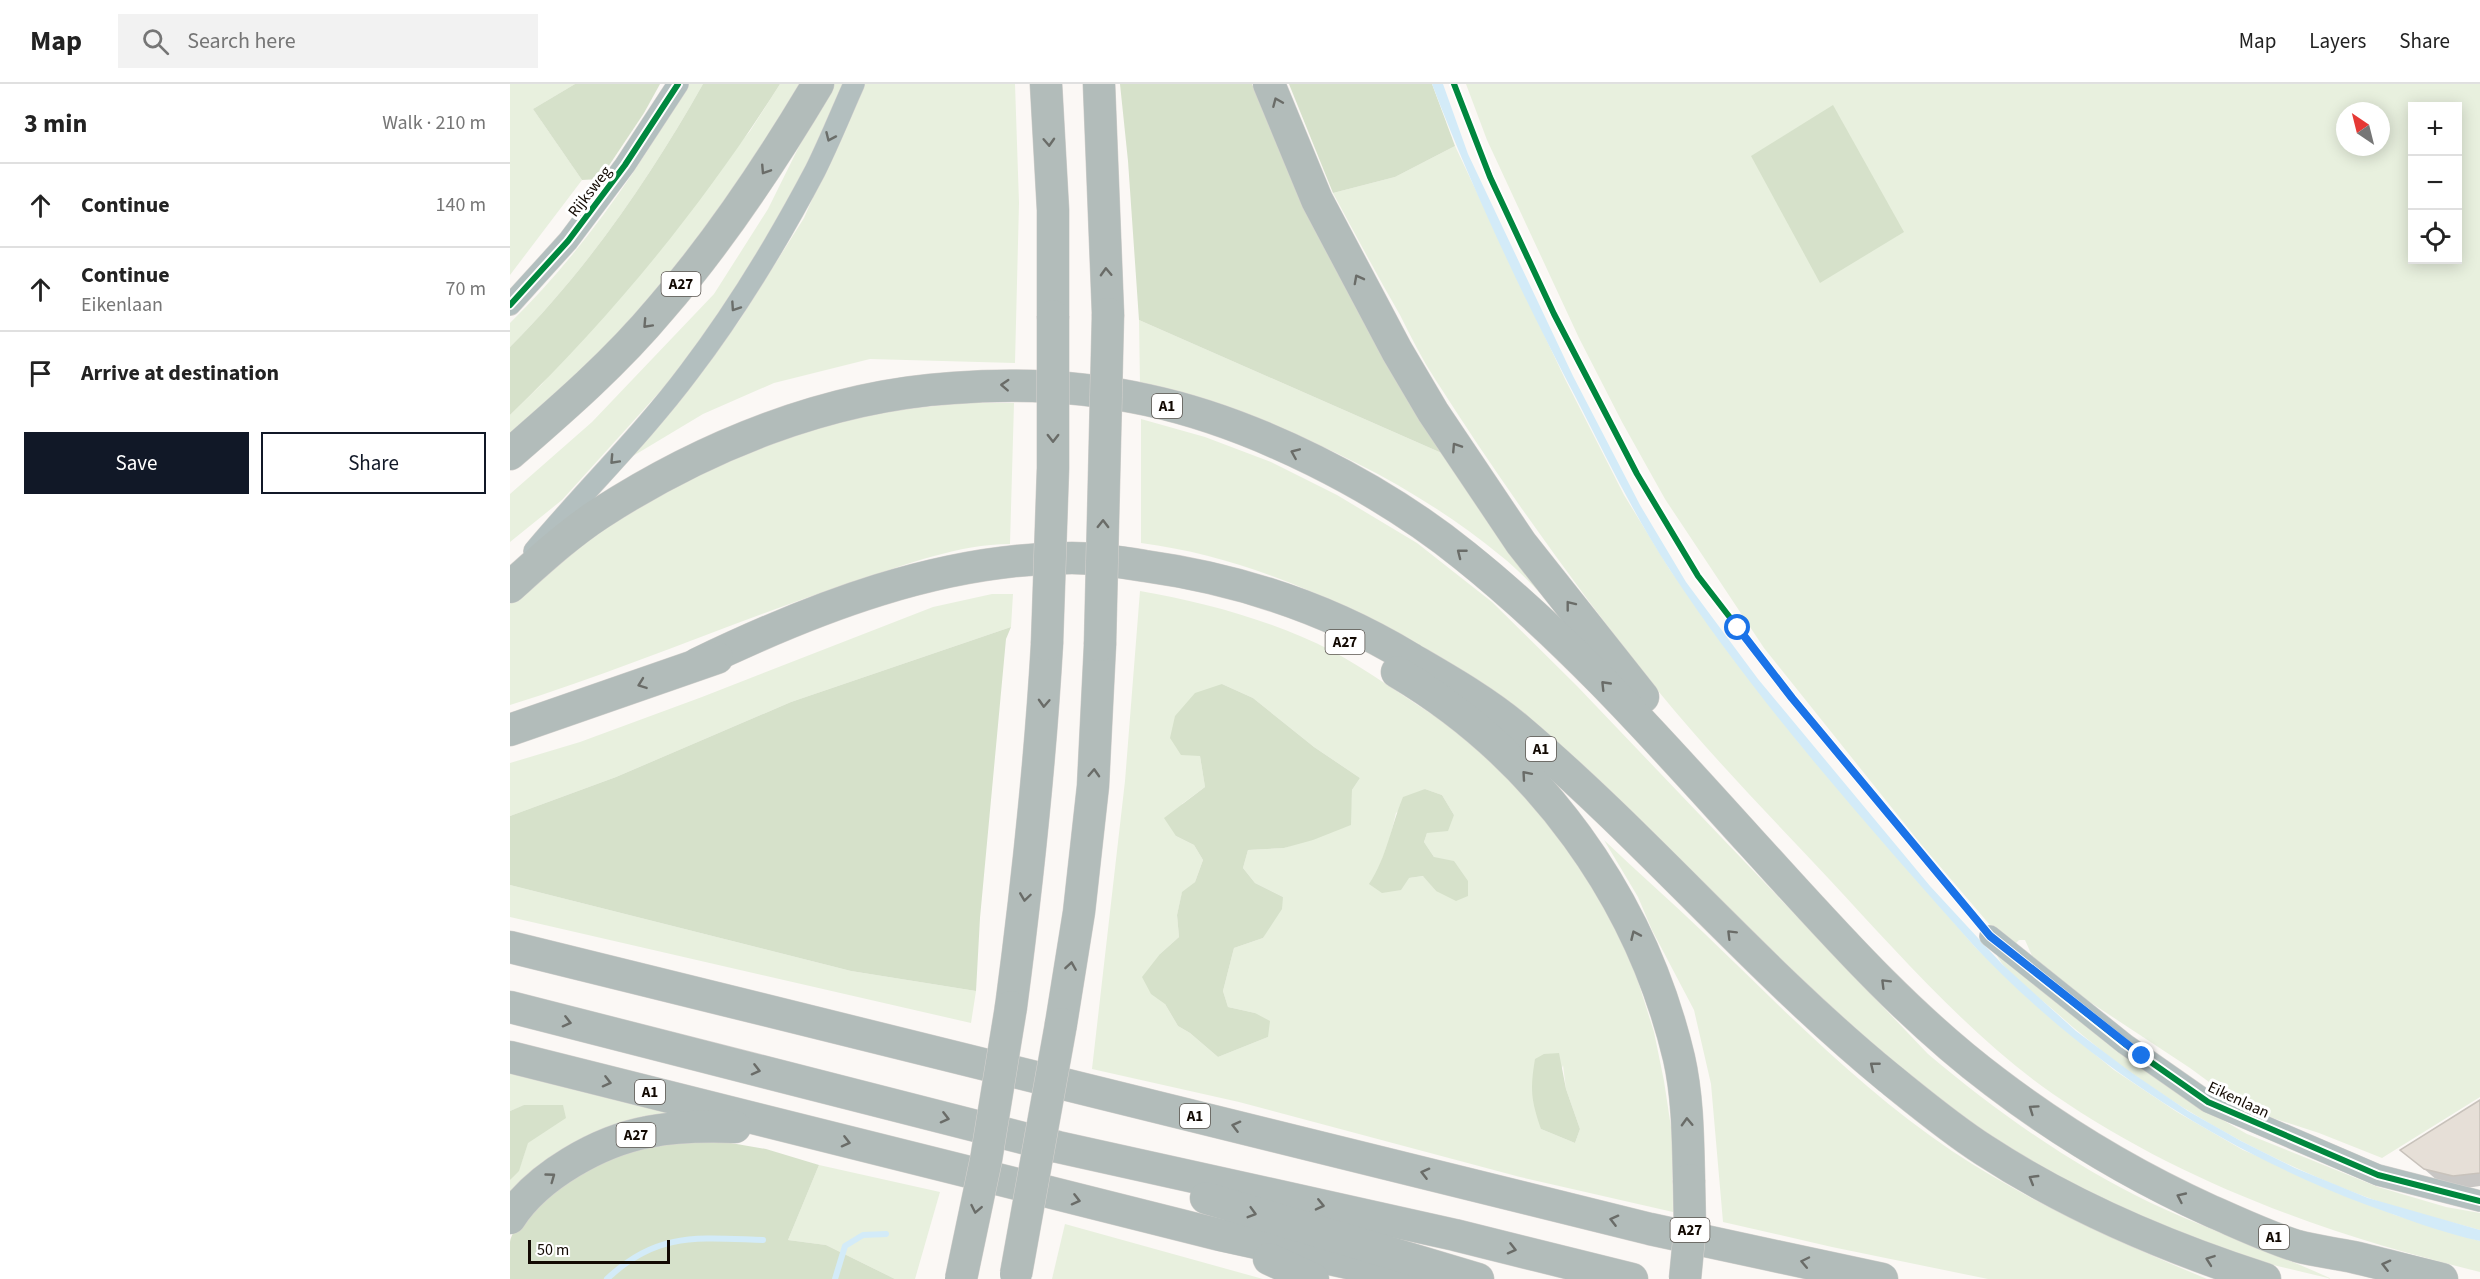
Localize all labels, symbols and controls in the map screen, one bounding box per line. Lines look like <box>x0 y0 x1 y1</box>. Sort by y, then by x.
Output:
search box <box>118 14 538 68</box>
text: Map <box>30 21 82 61</box>
icon: search <box>139 25 172 58</box>
text: Search here <box>187 25 296 57</box>
text: Map <box>2239 26 2276 56</box>
text: Layers <box>2309 26 2366 56</box>
text: Share <box>2399 26 2450 56</box>
one-way arrow <box>1272 97 1284 108</box>
north arrow <box>2336 102 2390 156</box>
map controls <box>2408 102 2462 264</box>
button: + <box>2408 102 2462 156</box>
text: 3 min <box>24 105 87 142</box>
text: Walk · 210 m <box>382 109 486 137</box>
one-way arrow <box>825 131 837 142</box>
one-way arrow <box>1043 138 1056 147</box>
button: − <box>2408 156 2462 210</box>
street label: Rijksweg <box>563 162 617 222</box>
one-way arrow <box>761 163 772 174</box>
icon: ahead <box>24 189 57 222</box>
text: Continue <box>81 189 170 221</box>
text: 140 m <box>436 191 486 219</box>
button: locate <box>2408 210 2462 264</box>
text: Continue <box>81 259 170 291</box>
one-way arrow <box>1100 268 1113 277</box>
road number: A27 <box>662 272 700 296</box>
icon: ahead <box>24 273 57 306</box>
one-way arrow <box>1354 274 1365 285</box>
text: 70 m <box>446 275 486 303</box>
text: Eikenlaan <box>81 291 163 319</box>
one-way arrow <box>730 301 742 311</box>
one-way arrow <box>643 317 654 328</box>
icon: arrive <box>24 357 57 390</box>
text: Arrive at destination <box>81 357 279 389</box>
one-way arrow <box>1001 379 1010 392</box>
road number: A1 <box>1152 394 1182 418</box>
button: Save <box>24 432 249 494</box>
button: Share <box>261 432 486 494</box>
one-way arrow <box>1047 433 1059 442</box>
one-way arrow <box>1452 443 1463 454</box>
one-way arrow <box>1290 448 1301 460</box>
one-way arrow <box>610 453 621 464</box>
one-way arrow <box>1097 519 1109 528</box>
one-way arrow <box>1457 550 1468 561</box>
one-way arrow <box>1566 601 1577 612</box>
route start <box>1724 614 1750 640</box>
road number: A27 <box>1326 630 1364 654</box>
one-way arrow <box>637 677 648 690</box>
one-way arrow <box>1602 681 1613 692</box>
one-way arrow <box>1037 698 1050 707</box>
road number: A1 <box>1526 737 1556 761</box>
one-way arrow <box>1087 768 1100 777</box>
one-way arrow <box>1522 771 1533 782</box>
one-way arrow <box>1020 892 1032 901</box>
one-way arrow <box>1631 930 1643 941</box>
one-way arrow <box>1727 931 1738 942</box>
one-way arrow <box>1064 962 1076 971</box>
one-way arrow <box>1881 980 1892 991</box>
one-way arrow <box>562 1014 572 1027</box>
route end <box>2128 1042 2154 1068</box>
one-way arrow <box>750 1062 760 1075</box>
one-way arrow <box>1870 1063 1881 1074</box>
one-way arrow <box>602 1074 612 1087</box>
street label: Eikenlaan <box>2204 1076 2273 1124</box>
road number: A1 <box>635 1080 665 1104</box>
road number: A1 <box>1180 1104 1210 1128</box>
one-way arrow <box>2029 1105 2040 1116</box>
one-way arrow <box>939 1110 949 1123</box>
one-way arrow <box>1681 1117 1694 1126</box>
one-way arrow <box>1231 1121 1241 1134</box>
road number: A27 <box>616 1123 656 1147</box>
one-way arrow <box>841 1135 851 1148</box>
one-way arrow <box>1420 1168 1430 1181</box>
one-way arrow <box>544 1173 555 1184</box>
one-way arrow <box>2029 1175 2039 1187</box>
one-way arrow <box>1071 1192 1081 1205</box>
one-way arrow <box>2177 1193 2188 1205</box>
one-way arrow <box>1315 1198 1325 1211</box>
one-way arrow <box>970 1204 983 1214</box>
one-way arrow <box>1246 1206 1257 1218</box>
one-way arrow <box>1609 1215 1619 1228</box>
road number: A27 <box>1670 1218 1710 1242</box>
road number: A1 <box>2259 1225 2289 1249</box>
scale bar <box>528 1237 670 1264</box>
text: 50 m <box>537 1239 569 1261</box>
one-way arrow <box>1507 1242 1517 1255</box>
one-way arrow <box>2205 1255 2215 1268</box>
one-way arrow <box>1800 1256 1810 1269</box>
one-way arrow <box>2381 1260 2391 1273</box>

